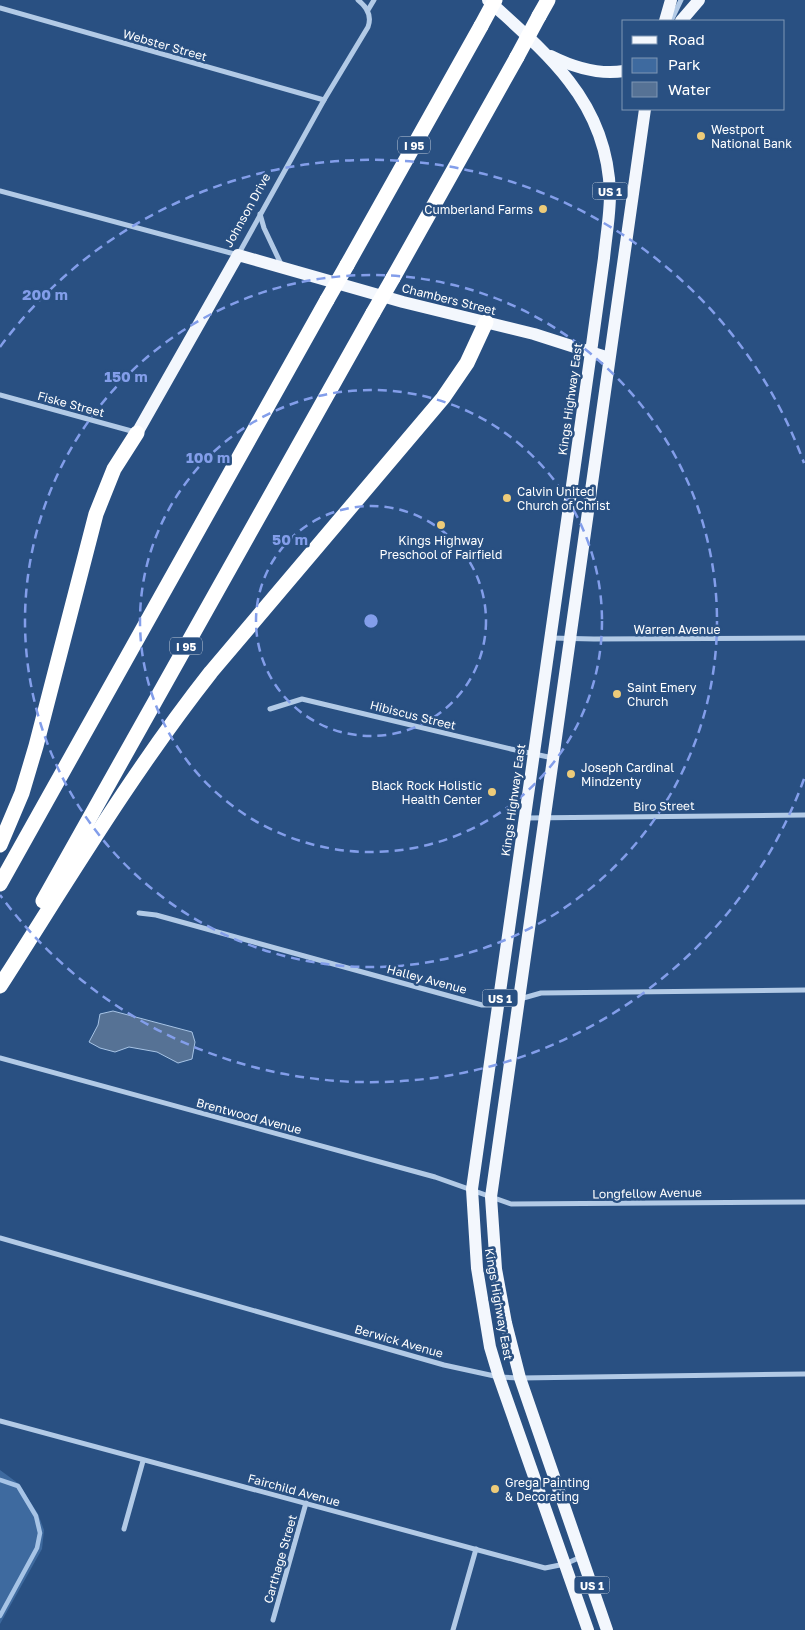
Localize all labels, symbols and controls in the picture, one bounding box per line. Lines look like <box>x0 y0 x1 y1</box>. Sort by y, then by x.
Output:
legend <box>622 20 785 110</box>
street label: Webster Street <box>121 26 209 64</box>
text: Road <box>668 30 705 48</box>
text: Park <box>668 55 701 73</box>
text: Water <box>668 80 711 98</box>
place label: Westport National Bank <box>711 122 792 151</box>
marker: Westport National Bank <box>695 130 707 142</box>
road number: I 95 <box>398 136 430 154</box>
street label: Johnson Drive <box>220 170 274 250</box>
road number: US 1 <box>592 182 628 200</box>
place label: Cumberland Farms <box>424 202 533 217</box>
marker: Cumberland Farms <box>537 203 549 215</box>
street label: Chambers Street <box>400 280 498 318</box>
text: 200 m <box>22 285 68 303</box>
street label: Kings Highway East <box>555 342 585 456</box>
text: 150 m <box>104 367 148 385</box>
street label: Fiske Street <box>36 388 106 420</box>
text: 100 m <box>186 448 230 466</box>
place label: Calvin United Church of Christ <box>517 484 611 513</box>
marker: Calvin United Church of Christ <box>501 492 513 504</box>
marker: Kings Highway Preschool of Fairfield <box>435 519 447 531</box>
text: 50 m <box>272 530 308 548</box>
place label: Kings Highway Preschool of Fairfield <box>380 533 502 562</box>
centre of rings <box>362 612 380 630</box>
street label: Warren Avenue <box>634 622 720 637</box>
road number: I 95 <box>170 637 202 654</box>
place label: Saint Emery Church <box>627 680 697 709</box>
marker: Saint Emery Church <box>611 688 623 700</box>
street label: Hibiscus Street <box>369 697 458 733</box>
street label: Kings Highway East <box>498 743 528 857</box>
place label: Joseph Cardinal Mindzenty <box>581 760 674 789</box>
marker: Joseph Cardinal Mindzenty <box>565 768 577 780</box>
place label: Black Rock Holistic Health Center <box>371 778 482 807</box>
marker: Black Rock Holistic Health Center <box>486 786 498 798</box>
street label: Biro Street <box>633 798 695 814</box>
street label: Halley Avenue <box>385 961 469 997</box>
road number: US 1 <box>482 990 518 1006</box>
street label: Brentwood Avenue <box>195 1095 303 1137</box>
street label: Longfellow Avenue <box>592 1185 702 1201</box>
street label: Kings Highway East <box>482 1247 516 1361</box>
street label: Berwick Avenue <box>353 1321 445 1361</box>
street label: Fairchild Avenue <box>246 1470 342 1510</box>
place label: Grega Painting & Decorating <box>505 1475 590 1504</box>
marker: Grega Painting & Decorating <box>489 1483 501 1495</box>
street label: Carthage Street <box>260 1513 300 1605</box>
road number: US 1 <box>574 1576 610 1594</box>

